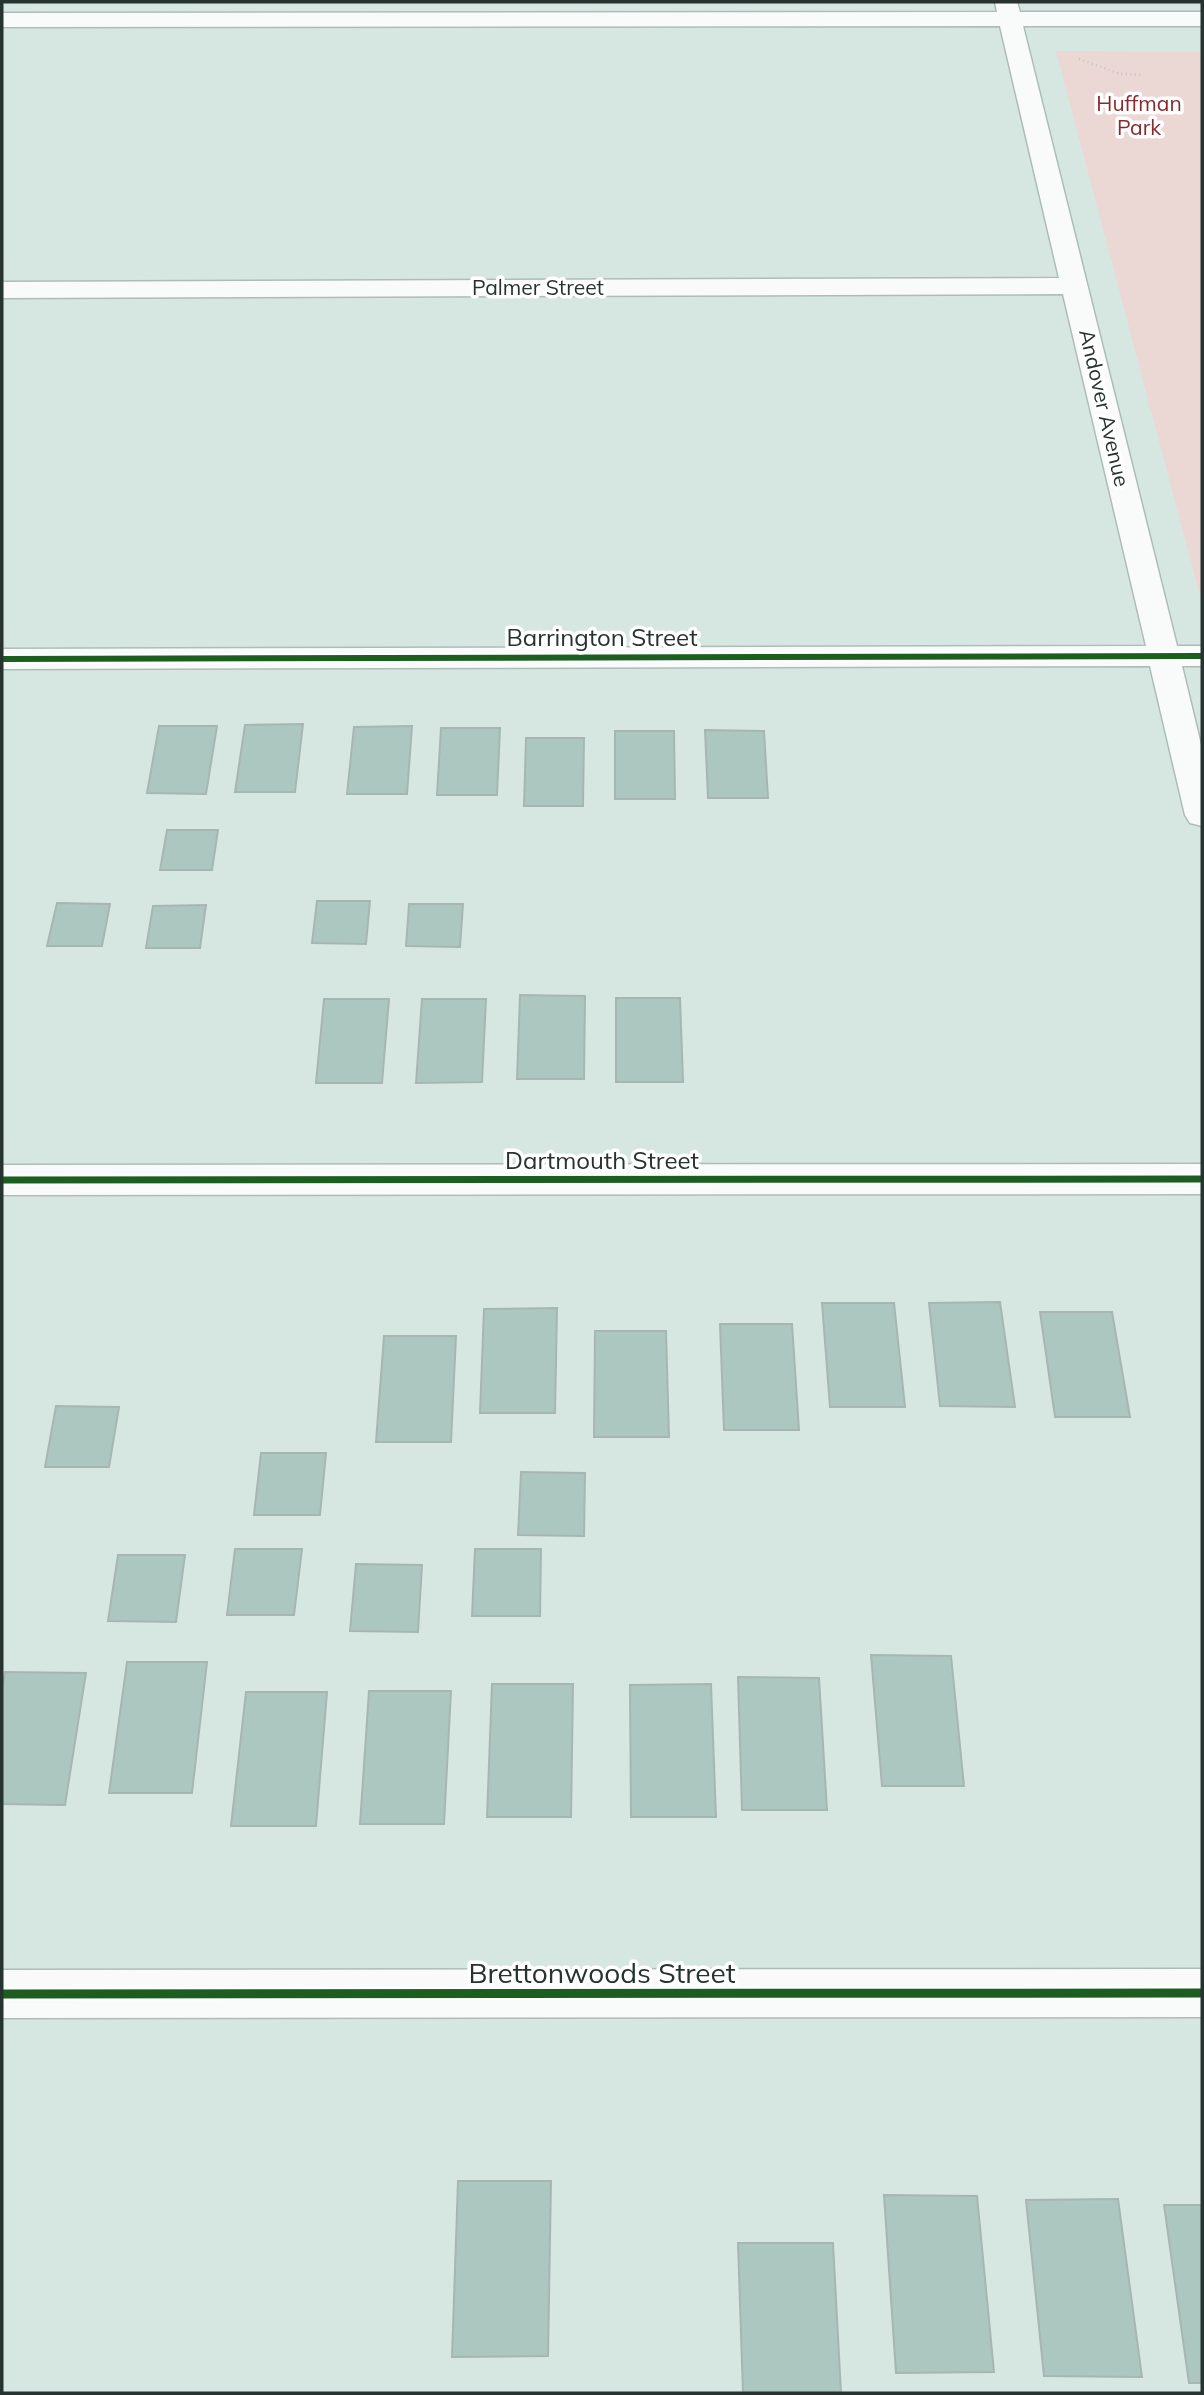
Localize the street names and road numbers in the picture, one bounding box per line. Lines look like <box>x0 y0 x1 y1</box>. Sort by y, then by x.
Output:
street label: Palmer Street <box>472 274 604 300</box>
street label: Andover Avenue <box>1074 326 1136 489</box>
street label: Barrington Street <box>506 622 698 652</box>
street label: Dartmouth Street <box>505 1145 699 1175</box>
street label: Brettonwoods Street <box>468 1955 736 1990</box>

